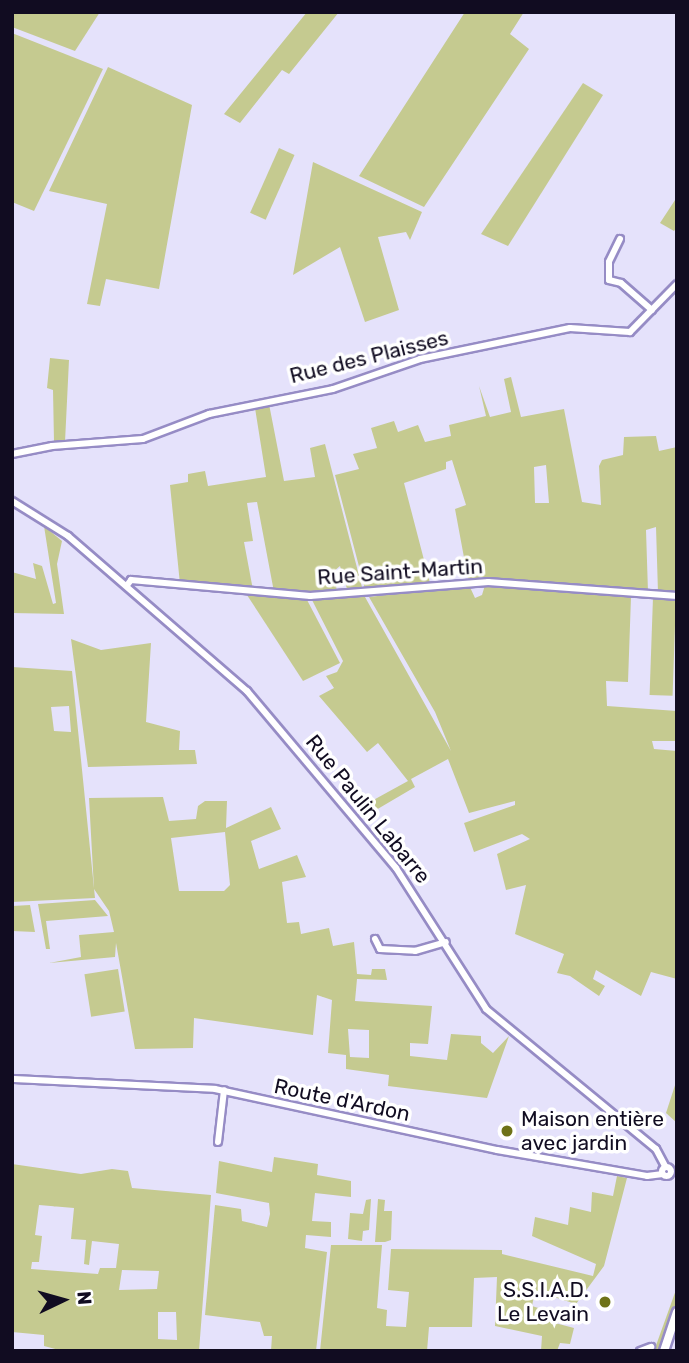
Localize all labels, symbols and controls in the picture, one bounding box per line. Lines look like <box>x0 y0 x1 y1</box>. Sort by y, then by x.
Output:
street label: Rue des Plaisses <box>287 325 451 389</box>
street label: Rue Saint-Martin <box>316 554 484 590</box>
street label: Rue Paulin Labarre <box>300 730 436 888</box>
street label: Route d'Ardon <box>272 1073 412 1127</box>
place label: Maison entière avec jardin <box>521 1106 664 1156</box>
marker: Maison entière avec jardin <box>499 1123 515 1139</box>
north arrow <box>28 1265 98 1335</box>
place label: S.S.I.A.D. Le Levain <box>497 1277 589 1327</box>
text: N <box>72 1290 96 1306</box>
marker: S.S.I.A.D. Le Levain <box>595 1292 615 1312</box>

